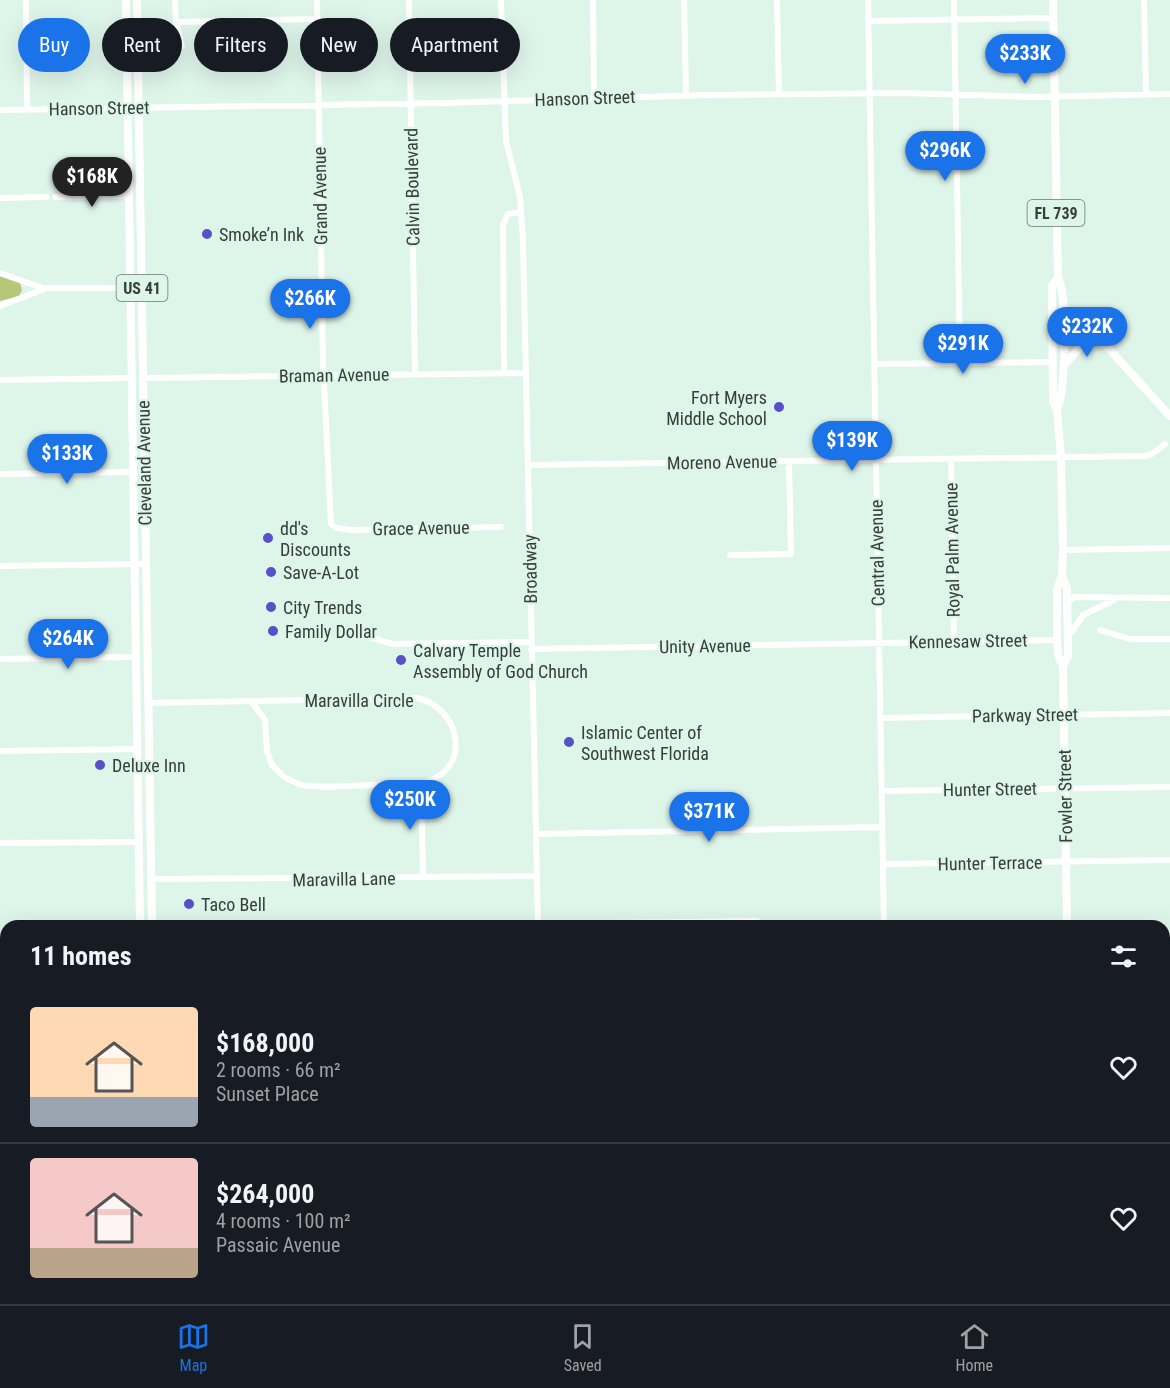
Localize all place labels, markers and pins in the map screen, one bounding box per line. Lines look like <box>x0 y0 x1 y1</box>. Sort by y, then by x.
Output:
pin: $233K <box>983 34 1067 85</box>
pin: $296K <box>903 131 987 182</box>
pin: $168K <box>50 157 134 208</box>
place label: Smoke’n Ink <box>219 224 304 245</box>
marker: Smoke’n Ink <box>200 227 214 241</box>
pin: $266K <box>268 279 352 330</box>
pin: $232K <box>1045 307 1129 358</box>
pin: $291K <box>921 324 1005 375</box>
place label: Fort Myers Middle School <box>666 387 767 429</box>
marker: Fort Myers Middle School <box>772 400 786 414</box>
pin: $139K <box>810 421 894 472</box>
pin: $133K <box>25 434 109 485</box>
place label: dd's Discounts <box>280 518 351 560</box>
marker: dd's Discounts <box>261 531 275 545</box>
place label: Save-A-Lot <box>283 562 359 583</box>
marker: Save-A-Lot <box>264 565 278 579</box>
place label: City Trends <box>283 597 362 618</box>
marker: City Trends <box>264 600 278 614</box>
pin: $264K <box>26 619 110 670</box>
place label: Family Dollar <box>285 621 378 642</box>
marker: Family Dollar <box>266 624 280 638</box>
place label: Calvary Temple Assembly of God Church <box>413 640 588 682</box>
marker: Calvary Temple Assembly of God Church <box>394 653 408 667</box>
place label: Islamic Center of Southwest Florida <box>581 722 709 764</box>
marker: Islamic Center of Southwest Florida <box>562 735 576 749</box>
place label: Deluxe Inn <box>112 755 186 776</box>
marker: Deluxe Inn <box>93 758 107 772</box>
pin: $250K <box>368 780 452 831</box>
pin: $371K <box>667 792 751 843</box>
place label: Taco Bell <box>201 894 266 915</box>
marker: Taco Bell <box>182 897 196 911</box>

